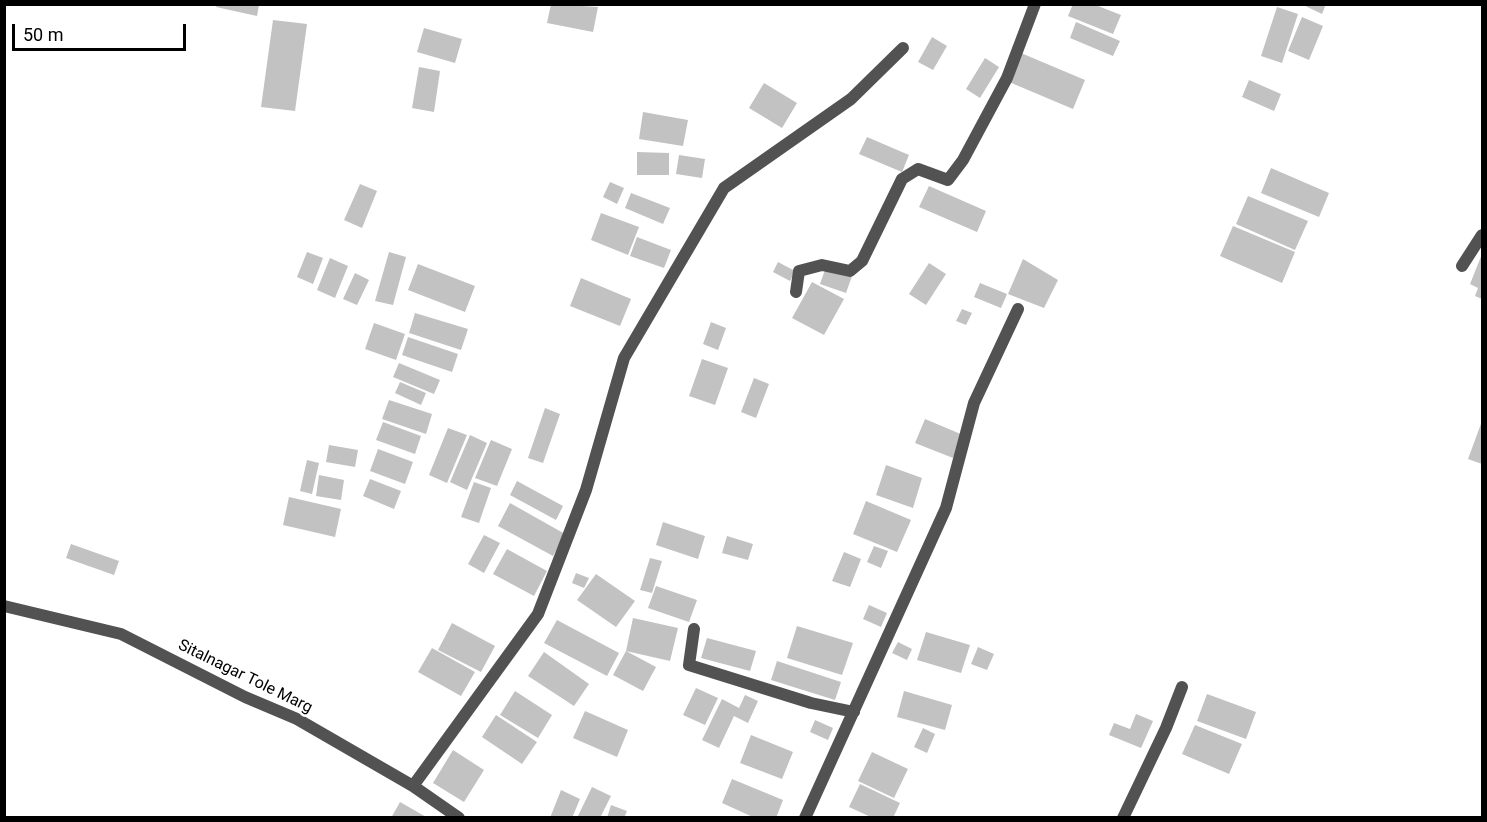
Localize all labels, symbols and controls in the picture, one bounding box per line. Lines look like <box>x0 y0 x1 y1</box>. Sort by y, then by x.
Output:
scale bar <box>15 12 189 50</box>
text: 50 m <box>23 24 63 45</box>
street label: Sitalnagar Tole Marg <box>175 636 315 718</box>

